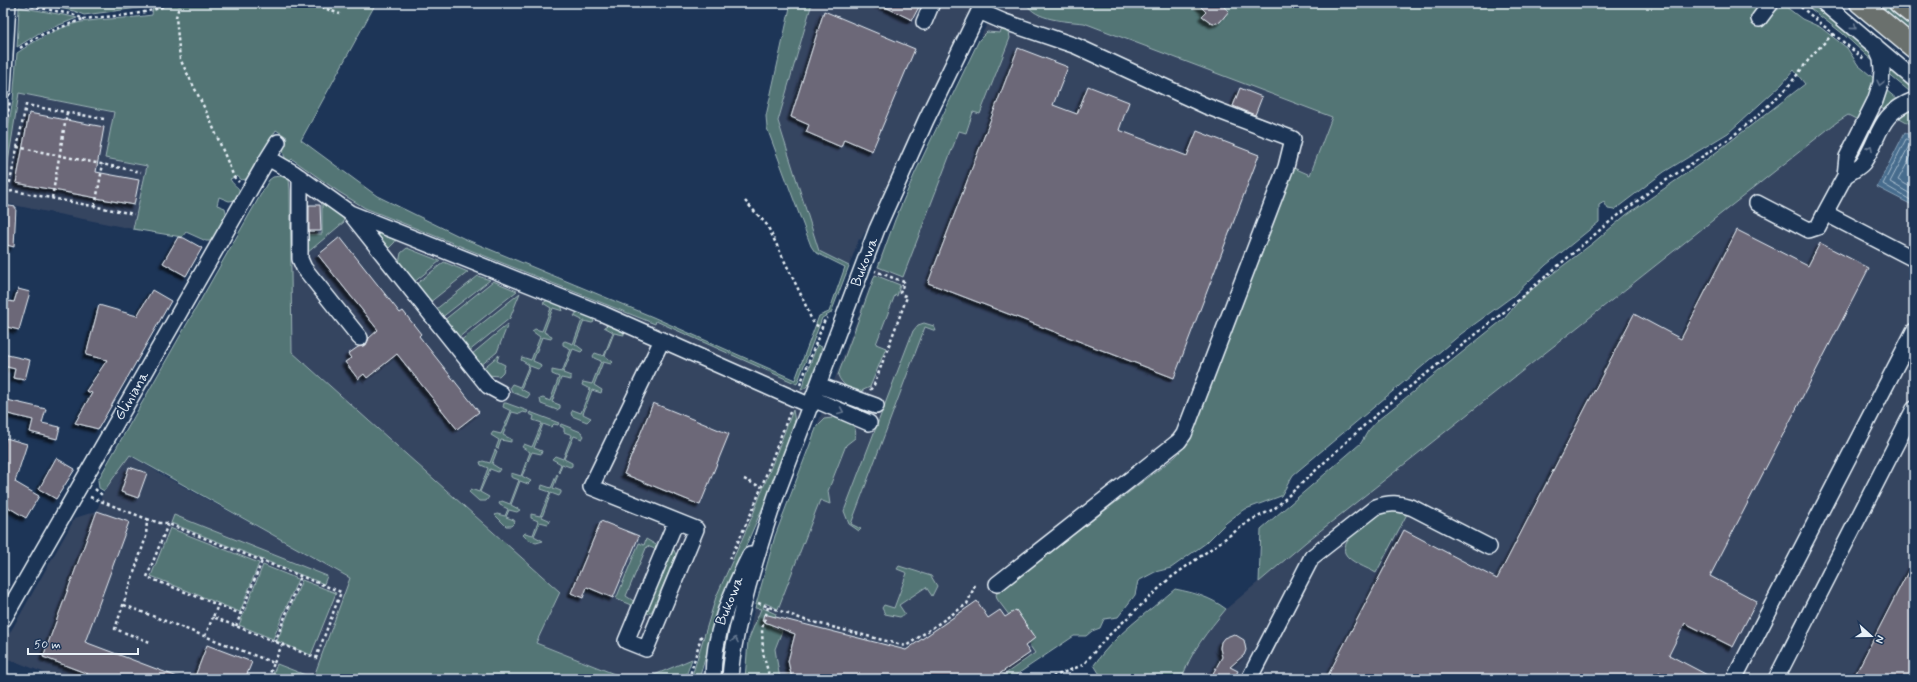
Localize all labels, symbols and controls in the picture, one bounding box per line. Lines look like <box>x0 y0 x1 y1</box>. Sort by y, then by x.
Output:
one-way arrow <box>1849 23 1857 30</box>
one-way arrow <box>1876 79 1885 86</box>
one-way arrow <box>1865 145 1873 152</box>
street label: Bukowa <box>846 234 884 290</box>
street label: Gliniana <box>110 367 155 424</box>
one-way arrow <box>838 406 845 414</box>
street label: Bukowa <box>711 573 749 629</box>
north arrow <box>1851 616 1891 656</box>
scale bar <box>28 630 138 656</box>
text: N <box>1872 633 1887 645</box>
text: 50 m <box>34 637 61 653</box>
one-way arrow <box>730 637 739 643</box>

